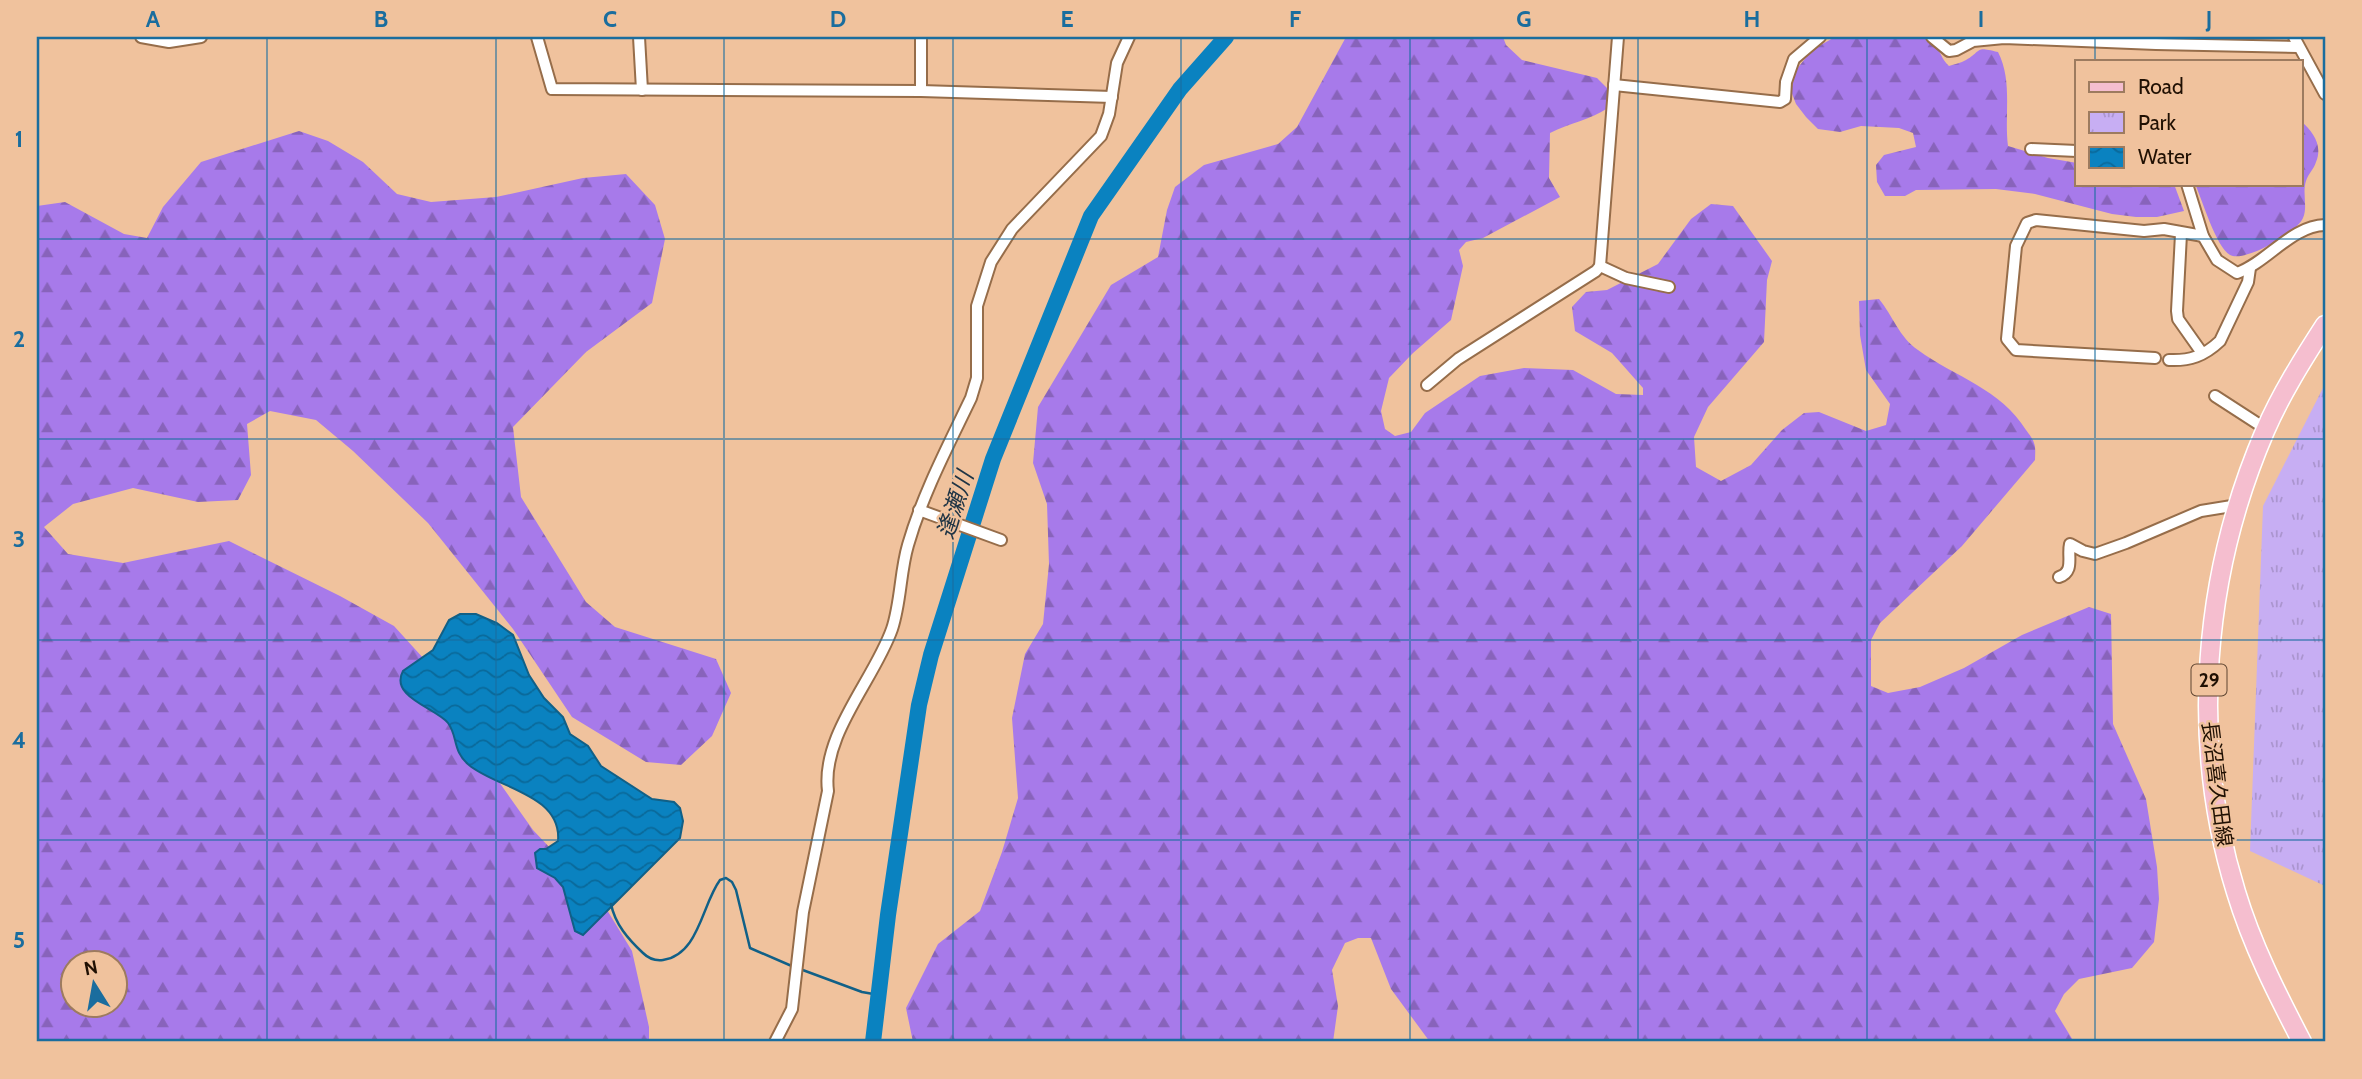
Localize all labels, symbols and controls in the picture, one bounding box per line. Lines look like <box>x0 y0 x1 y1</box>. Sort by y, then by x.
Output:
text: A <box>146 5 161 33</box>
text: B <box>374 5 388 33</box>
text: C <box>603 5 617 33</box>
text: D <box>830 5 846 33</box>
text: E <box>1060 5 1074 33</box>
text: F <box>1289 5 1301 33</box>
text: G <box>1516 5 1532 33</box>
text: H <box>1744 5 1760 33</box>
text: I <box>1978 5 1984 33</box>
text: J <box>2205 5 2212 33</box>
legend <box>2075 60 2302 186</box>
text: Road <box>2138 74 2184 99</box>
text: Park <box>2138 110 2176 135</box>
text: 1 <box>15 125 23 153</box>
text: Water <box>2138 144 2192 169</box>
text: 2 <box>13 325 25 353</box>
water label: 逢瀬川 <box>931 465 980 542</box>
text: 3 <box>13 525 25 553</box>
road number: 29 <box>2192 664 2226 695</box>
street label: 長沼喜久田線 <box>2197 720 2238 848</box>
text: 4 <box>12 726 26 754</box>
text: 5 <box>13 926 25 954</box>
north arrow <box>60 950 130 1020</box>
text: N <box>82 955 100 980</box>

